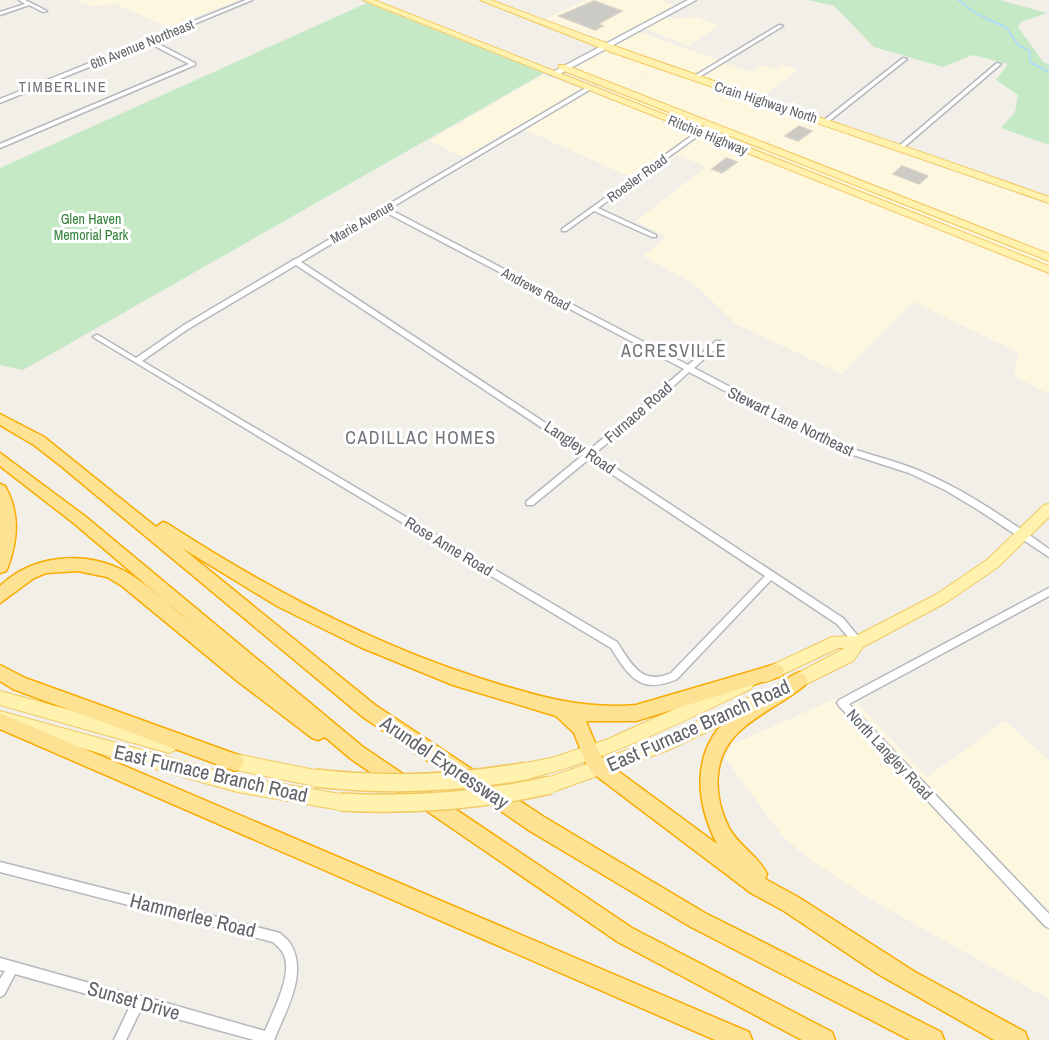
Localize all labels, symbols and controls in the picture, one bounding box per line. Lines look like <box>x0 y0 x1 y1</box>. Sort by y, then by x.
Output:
street label: 6th Avenue Northeast <box>88 15 196 73</box>
district label: TIMBERLINE <box>19 76 107 97</box>
street label: Crain Highway North <box>712 77 820 127</box>
street label: Ritchie Highway <box>666 111 751 159</box>
street label: Roesler Road <box>603 150 671 206</box>
street label: Marie Avenue <box>327 197 397 247</box>
park label: Glen Haven Memorial Park <box>54 210 129 244</box>
street label: Andrews Road <box>498 263 573 315</box>
district label: ACRESVILLE <box>620 338 727 363</box>
street label: Furnace Road <box>599 376 677 448</box>
street label: Stewart Lane Northeast <box>724 381 858 461</box>
street label: Langley Road <box>540 415 620 479</box>
district label: CADILLAC HOMES <box>345 425 497 450</box>
street label: Rose Anne Road <box>401 511 497 581</box>
street label: East Furnace Branch Road <box>602 672 794 778</box>
street label: North Langley Road <box>842 704 938 804</box>
street label: Arundel Expressway <box>375 708 515 815</box>
street label: East Furnace Branch Road <box>112 738 310 808</box>
street label: Hammerlee Road <box>127 886 259 944</box>
street label: Sunset Drive <box>85 974 183 1026</box>

